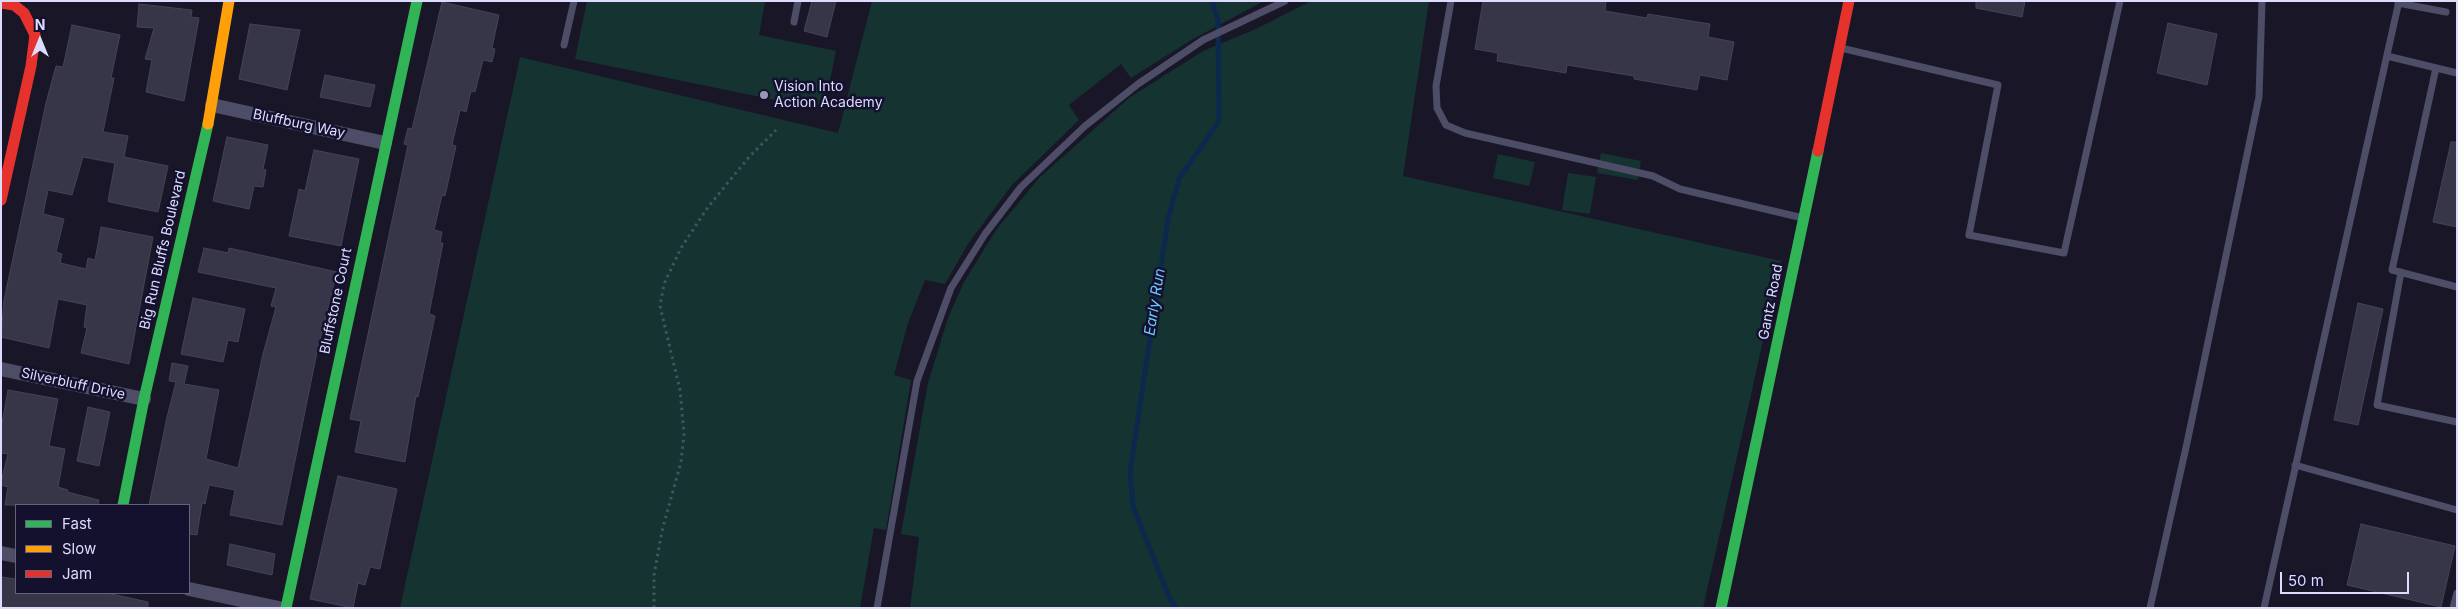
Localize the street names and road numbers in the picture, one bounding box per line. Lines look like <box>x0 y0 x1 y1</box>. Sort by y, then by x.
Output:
street label: Bluffburg Way <box>251 106 347 142</box>
street label: Big Run Bluffs Boulevard <box>137 169 189 331</box>
street label: Bluffstone Court <box>317 246 355 356</box>
street label: Gantz Road <box>1755 263 1787 341</box>
street label: Silverbluff Drive <box>20 365 126 403</box>

